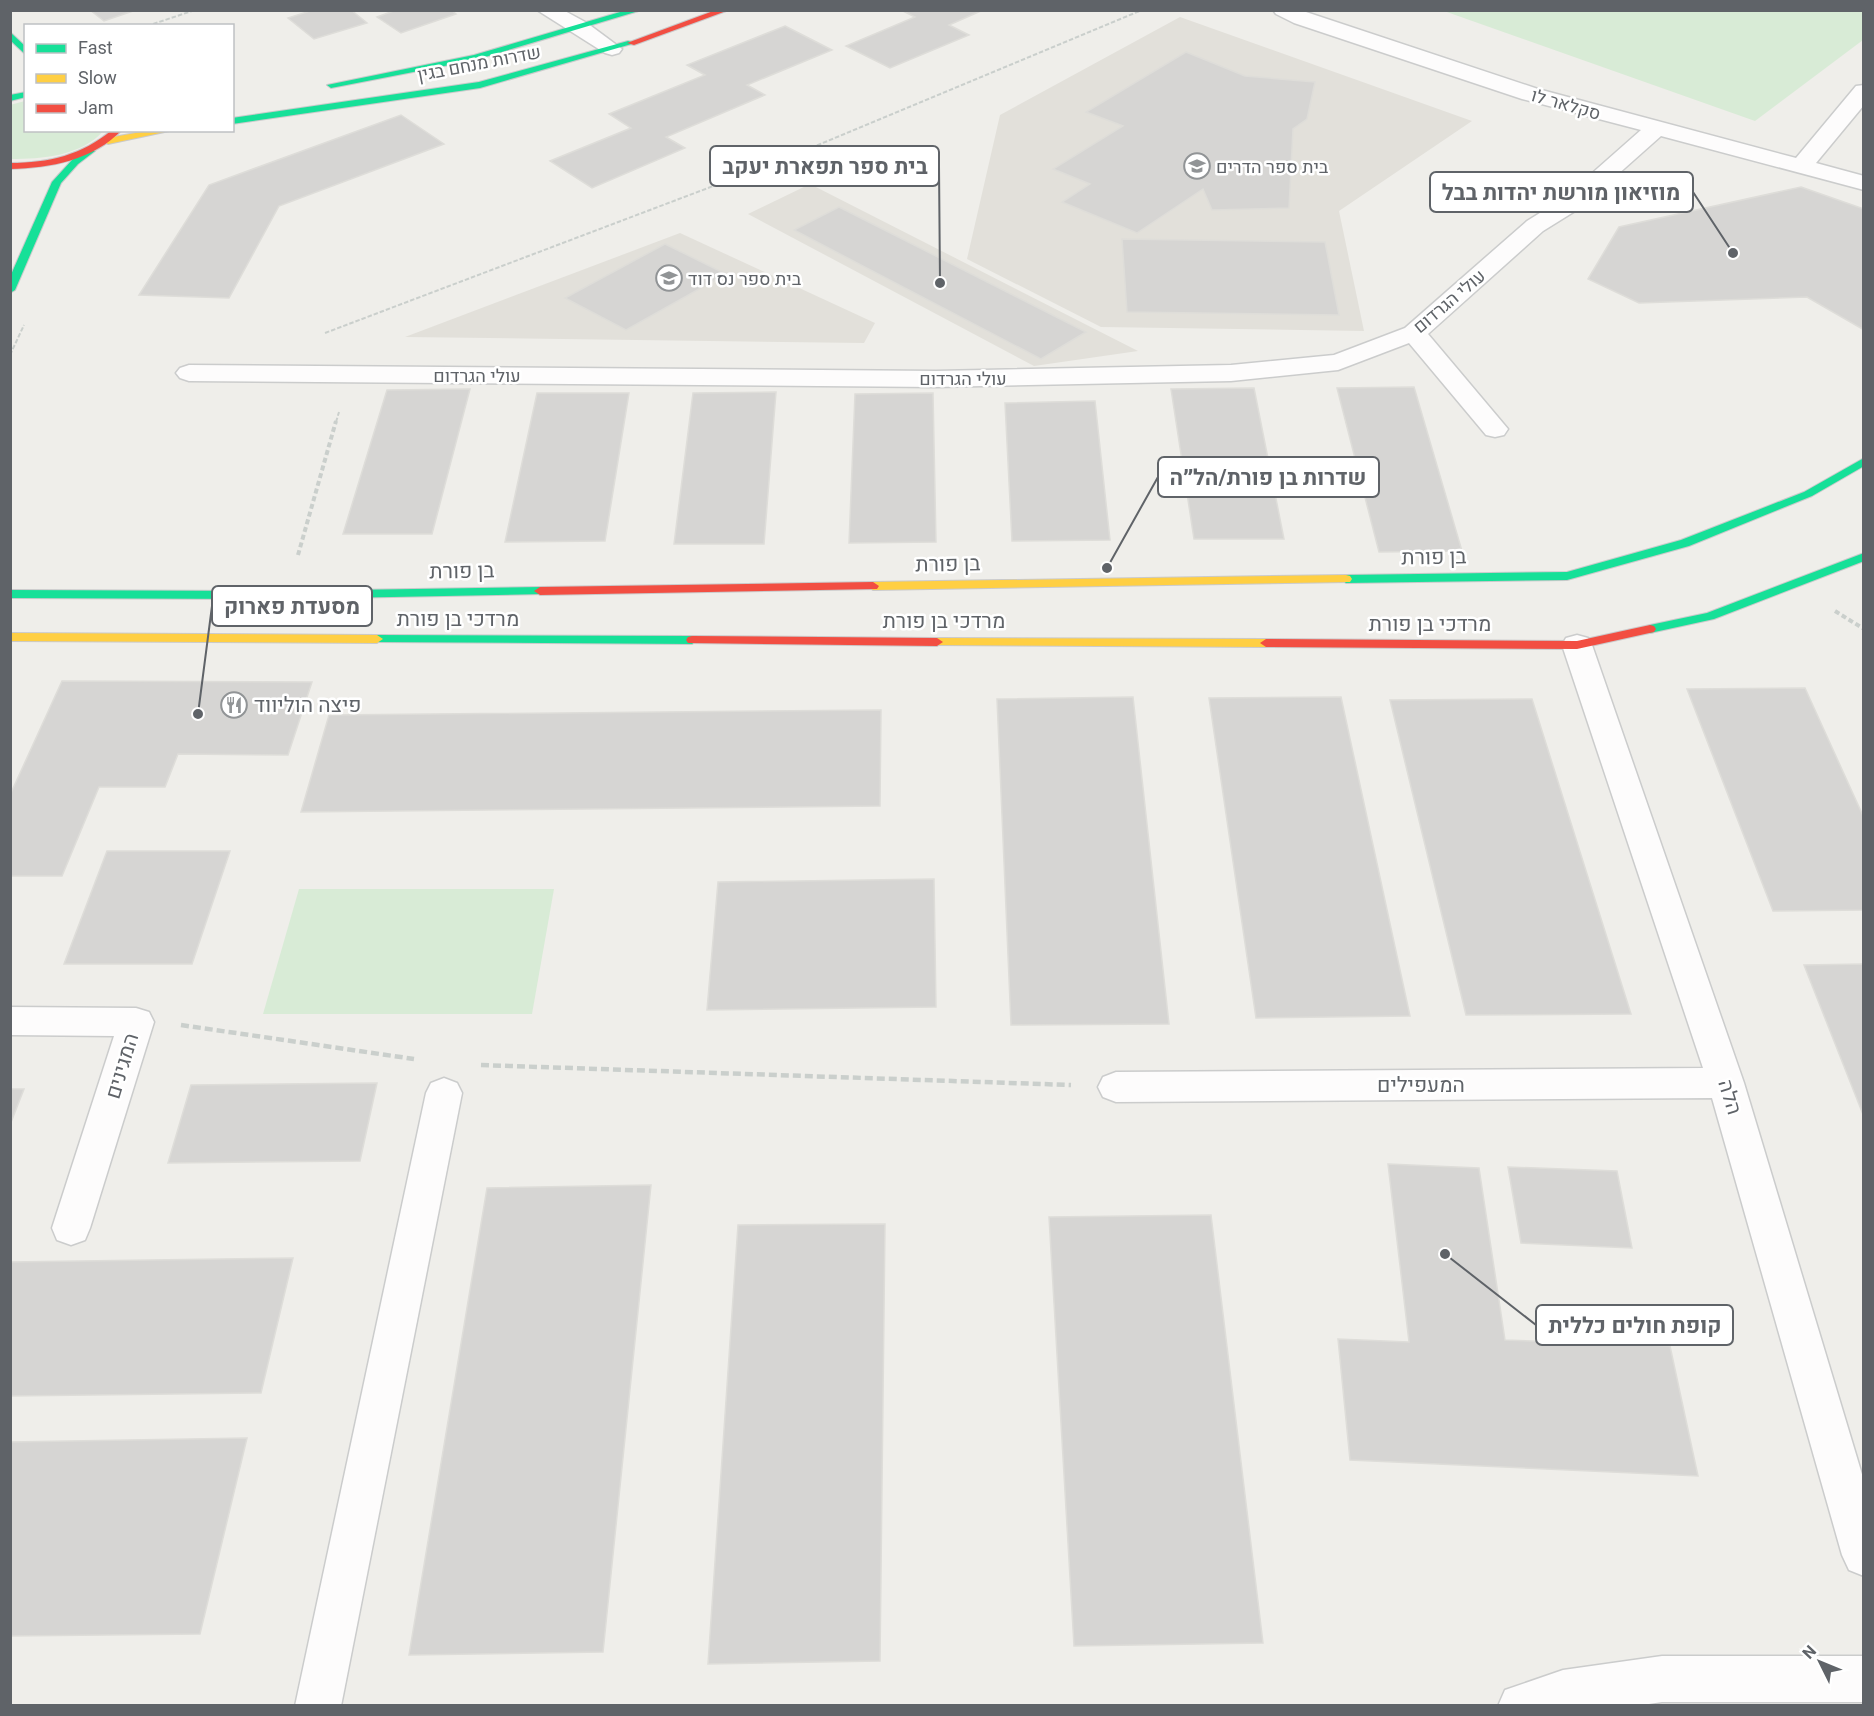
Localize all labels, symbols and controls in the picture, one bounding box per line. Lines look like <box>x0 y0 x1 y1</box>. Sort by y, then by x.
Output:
legend <box>24 24 234 132</box>
text: Fast <box>78 37 113 58</box>
street label: שדרות מנחם בגין <box>415 41 543 85</box>
text: Slow <box>78 67 117 88</box>
street label: סקלאר לו <box>1529 84 1603 124</box>
text: Jam <box>78 97 114 118</box>
callout: בית ספר תפארת יעקב <box>710 146 939 186</box>
school or university icon: בית ספר הדרים <box>1182 151 1212 181</box>
text: בית ספר תפארת יעקב <box>722 154 928 179</box>
place label: בית ספר הדרים <box>1216 156 1329 177</box>
callout: מוזיאון מורשת יהדות בבל <box>1430 172 1693 212</box>
text: מוזיאון מורשת יהדות בבל <box>1442 180 1680 205</box>
school or university icon: בית ספר נס דוד <box>654 263 684 293</box>
street label: עולי הגרדום <box>1409 265 1489 337</box>
place label: בית ספר נס דוד <box>688 268 802 289</box>
street label: עולי הגרדום <box>433 365 521 386</box>
street label: עולי הגרדום <box>919 368 1007 389</box>
callout: שדרות בן פורת/הל״ה <box>1158 457 1379 497</box>
text: שדרות בן פורת/הל״ה <box>1170 465 1366 490</box>
street label: בן פורת <box>1401 544 1467 570</box>
street label: בן פורת <box>915 551 981 577</box>
street label: בן פורת <box>429 558 495 584</box>
callout: מסעדת פארוק <box>212 586 372 626</box>
text: מסעדת פארוק <box>224 594 360 619</box>
street label: מרדכי בן פורת <box>397 607 519 631</box>
street label: מרדכי בן פורת <box>883 609 1005 633</box>
street label: מרדכי בן פורת <box>1369 612 1491 636</box>
restaurant icon: פיצה הוליווד <box>219 690 249 720</box>
place label: פיצה הוליווד <box>254 693 362 717</box>
street label: המגינים <box>101 1030 143 1102</box>
street label: המעפילים <box>1377 1073 1465 1097</box>
street label: הלה <box>1713 1077 1747 1117</box>
callout: קופת חולים כללית <box>1536 1305 1733 1345</box>
text: קופת חולים כללית <box>1548 1313 1722 1338</box>
north arrow <box>1790 1632 1850 1692</box>
text: N <box>1799 1642 1820 1663</box>

